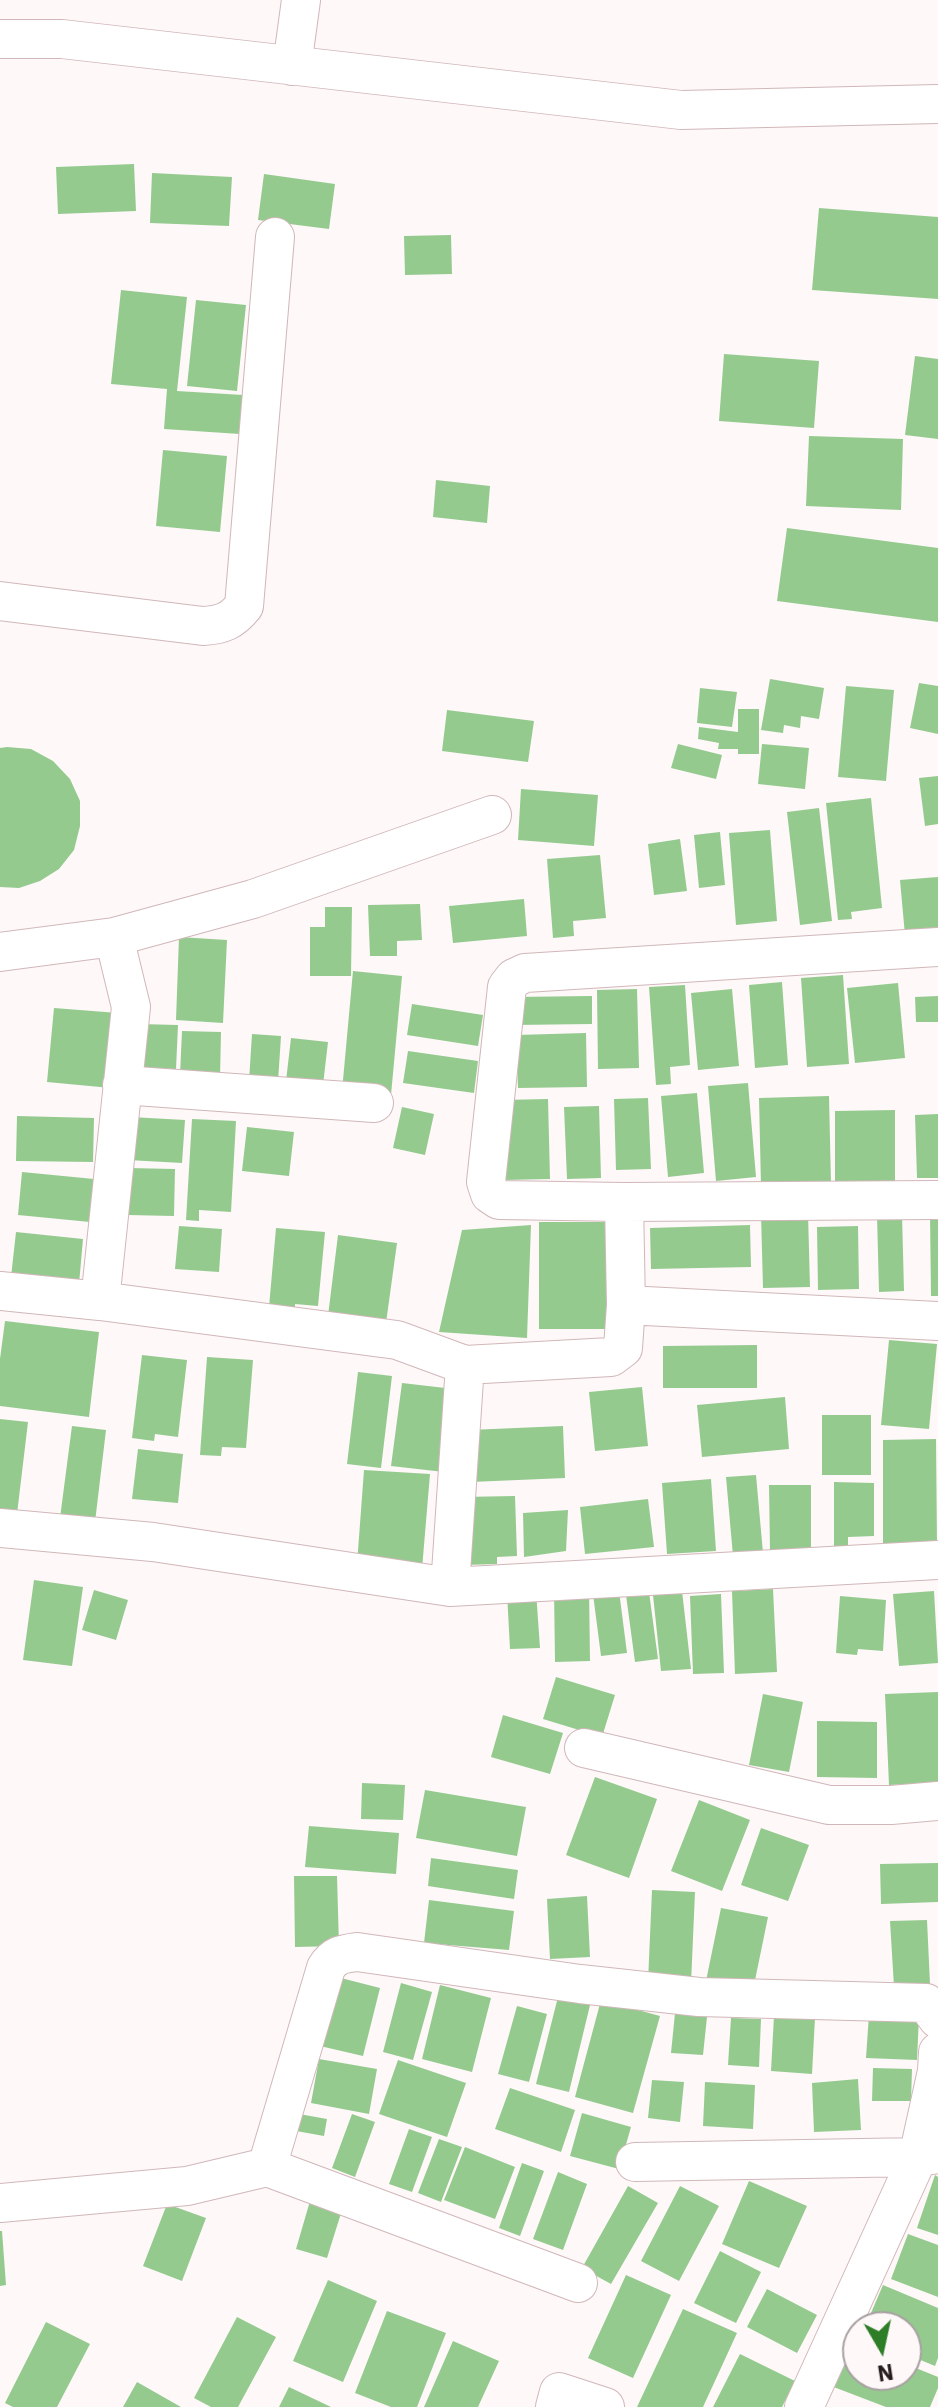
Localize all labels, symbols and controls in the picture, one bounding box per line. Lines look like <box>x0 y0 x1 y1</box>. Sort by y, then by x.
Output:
north arrow <box>842 2311 922 2391</box>
text: N <box>875 2358 896 2389</box>

